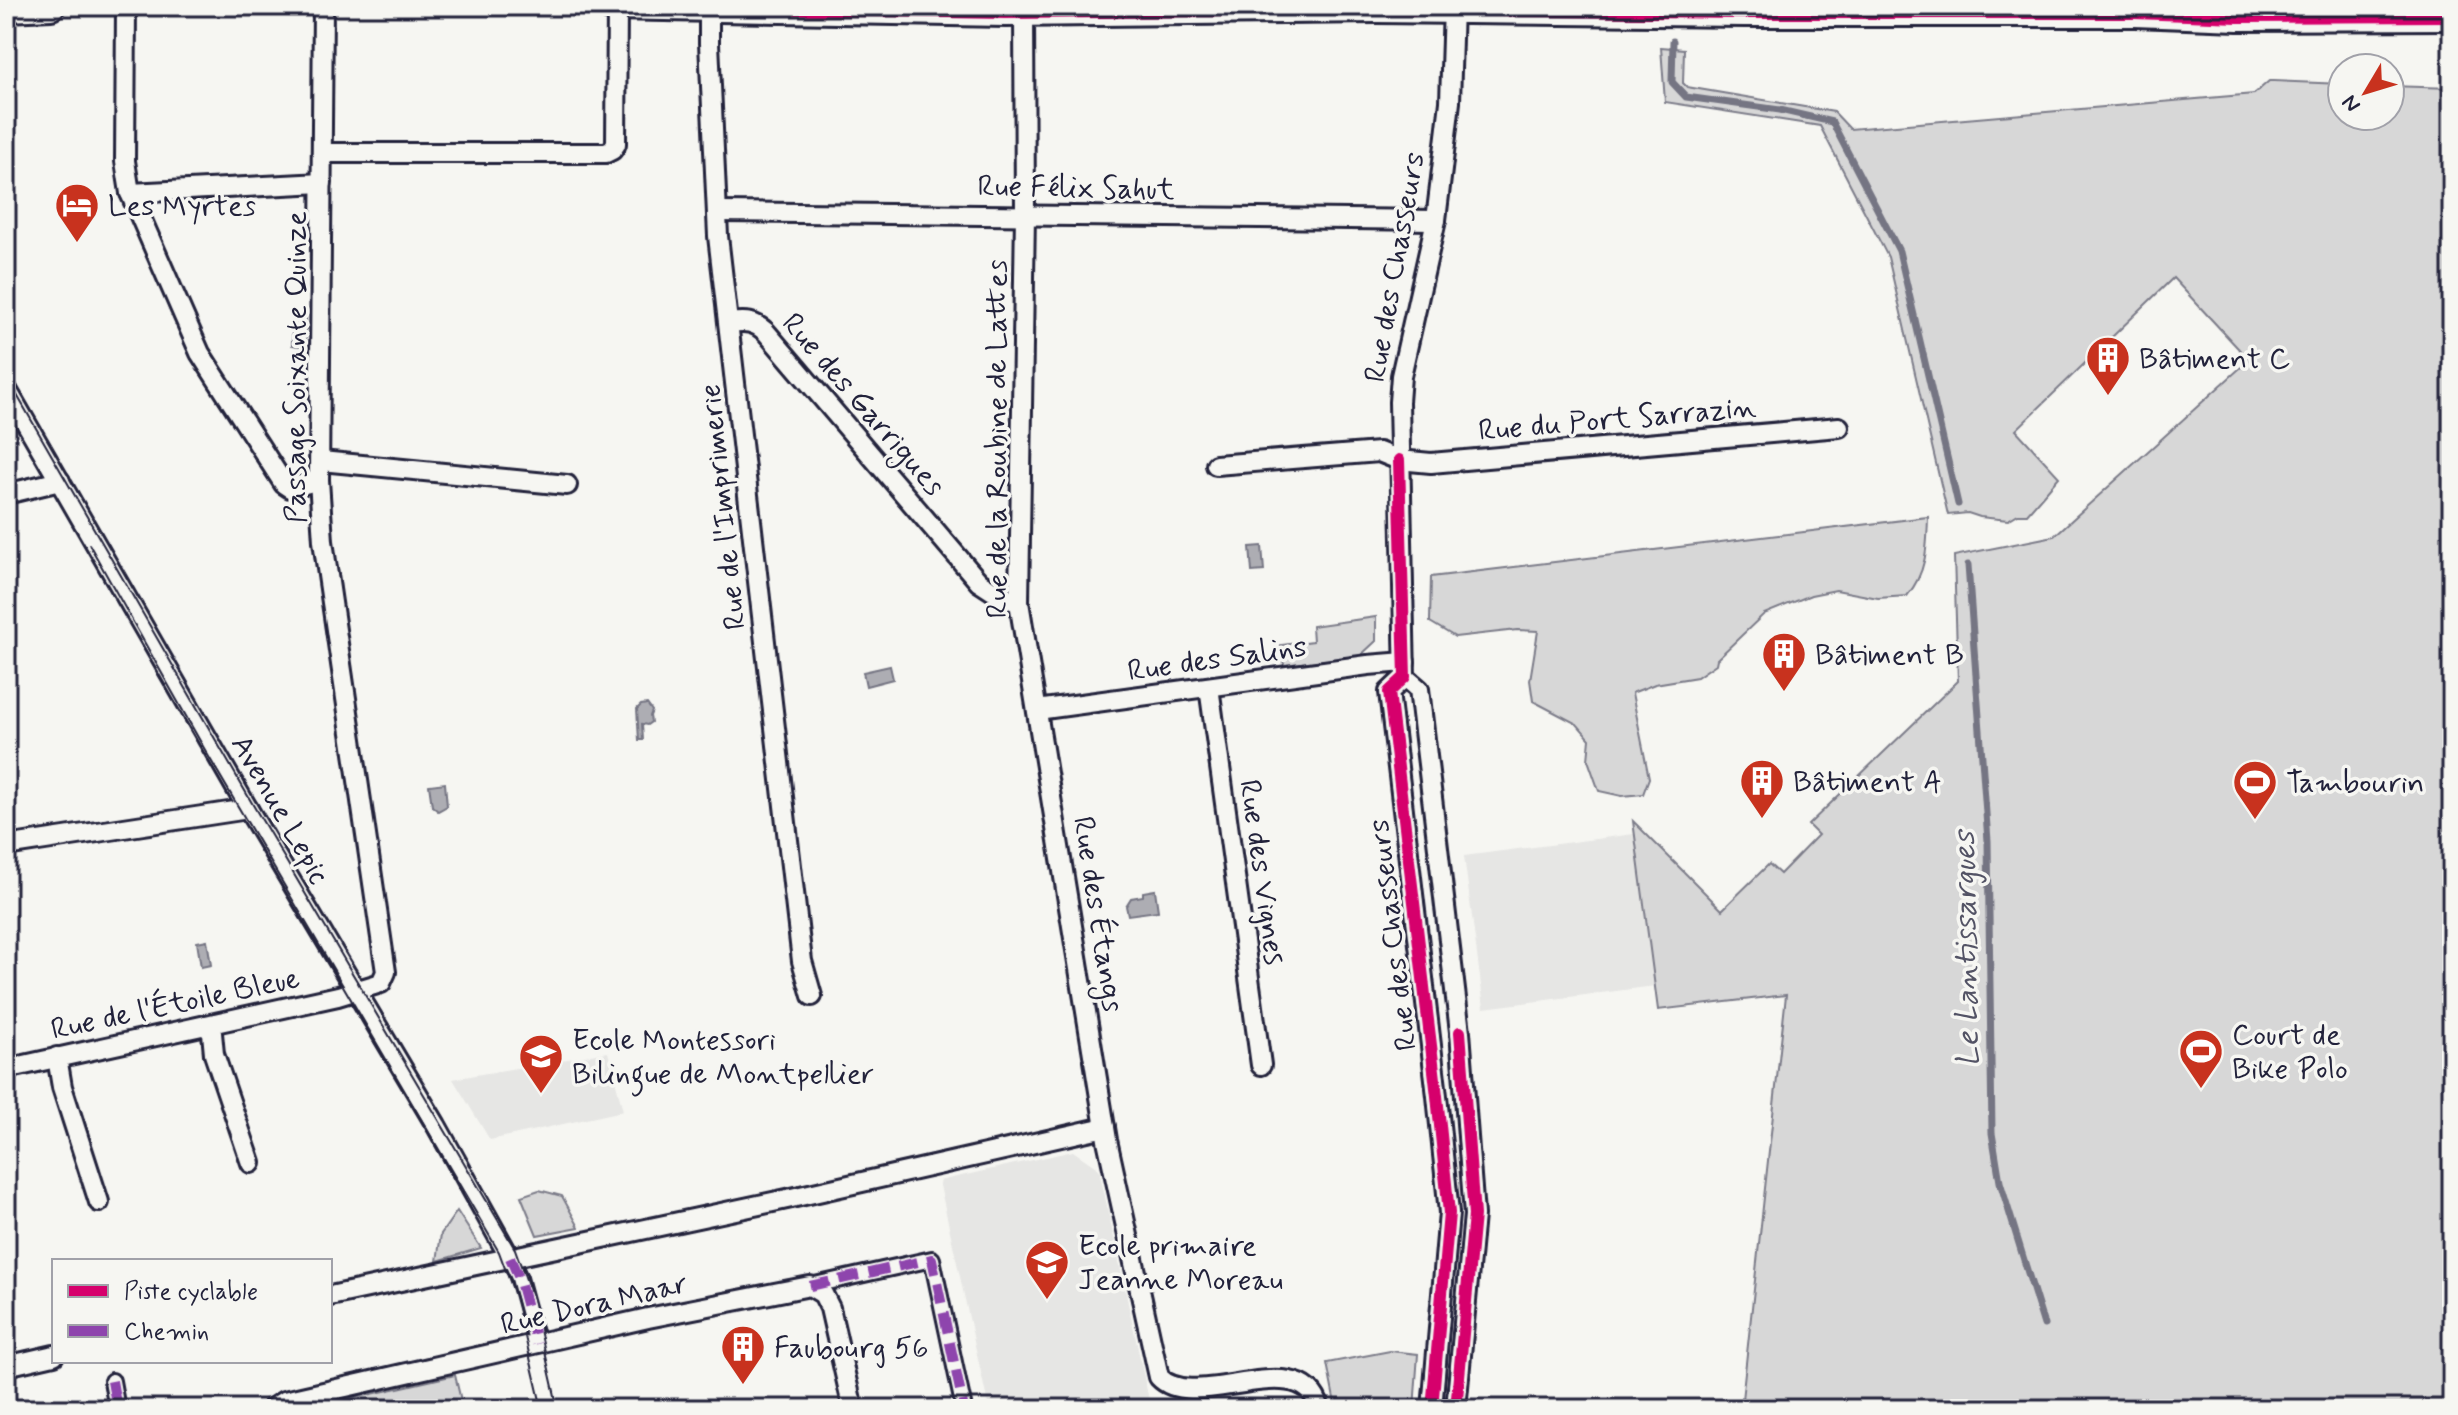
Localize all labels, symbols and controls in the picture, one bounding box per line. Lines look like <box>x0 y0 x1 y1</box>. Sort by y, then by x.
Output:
north arrow <box>2326 52 2406 132</box>
text: N <box>2336 89 2367 117</box>
street label: Rue des Chasseurs <box>1356 149 1435 385</box>
street label: Rue Félix Sahut <box>977 167 1175 210</box>
hotel icon: Les Myrtes <box>53 181 101 244</box>
place label: Les Myrtes <box>108 187 256 226</box>
street label: Passage Soixante Quinze <box>277 211 316 523</box>
street label: Rue de la Roubine de Lattes <box>978 260 1017 618</box>
street label: Rue des Garrigues <box>771 305 953 506</box>
building icon: Bâtiment C <box>2084 334 2132 397</box>
place label: Bâtiment C <box>2139 340 2290 379</box>
street label: Rue de l'Imprimerie <box>691 382 756 632</box>
street label: Rue du Port Sarrazin <box>1477 388 1758 451</box>
street label: Rue des Salins <box>1125 628 1309 691</box>
building icon: Bâtiment B <box>1760 630 1808 693</box>
place label: Bâtiment B <box>1815 636 1964 675</box>
street label: Avenue Lepic <box>221 728 338 891</box>
building icon: Bâtiment A <box>1738 757 1786 820</box>
sports icon: Tambourin <box>2231 758 2279 821</box>
place label: Bâtiment A <box>1793 763 1942 802</box>
place label: Tambourin <box>2286 764 2424 803</box>
street label: Rue des Vignes <box>1229 777 1294 967</box>
street label: Rue des Étangs <box>1061 814 1132 1015</box>
street label: Rue des Chasseurs <box>1360 817 1427 1053</box>
water label: Le Lantissargues <box>1944 828 1990 1067</box>
street label: Rue de l'Étoile Bleue <box>47 959 303 1050</box>
place label: Court de Bike Polo <box>2232 1016 2348 1089</box>
place label: Ecole Montessori Bilingue de Montpellier <box>572 1021 874 1097</box>
sports icon: Court de Bike Polo <box>2177 1027 2225 1090</box>
school or university icon: Ecole Montessori Bilingue de Montpellier <box>517 1032 565 1095</box>
place label: Ecole primaire Jeanne Moreau <box>1078 1227 1283 1300</box>
school or university icon: Ecole primaire Jeanne Moreau <box>1023 1238 1071 1301</box>
legend <box>52 1259 332 1363</box>
street label: Rue Dora Maar <box>497 1264 692 1345</box>
text: Piste cyclable <box>124 1277 258 1308</box>
text: Chemin <box>124 1317 209 1348</box>
building icon: Faubourg 56 <box>719 1323 767 1386</box>
place label: Faubourg 56 <box>774 1329 929 1368</box>

